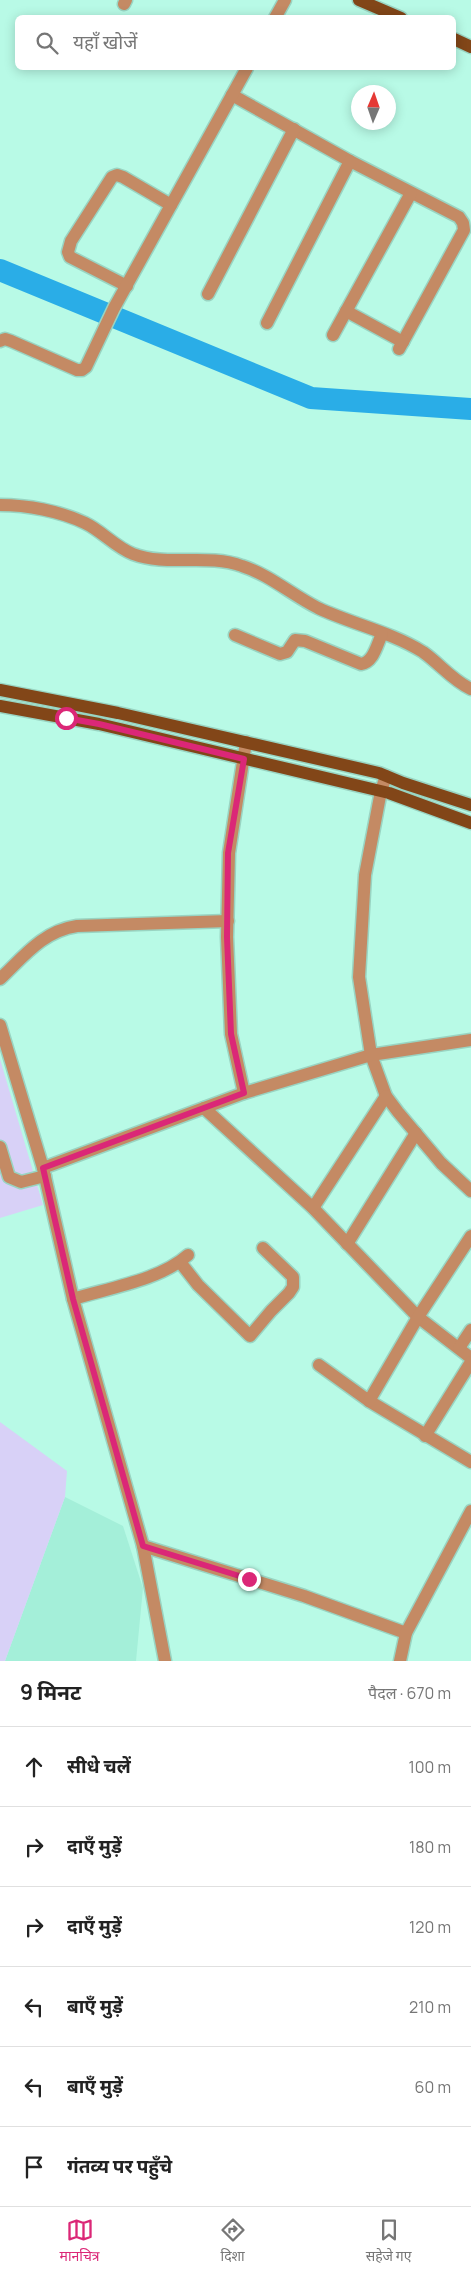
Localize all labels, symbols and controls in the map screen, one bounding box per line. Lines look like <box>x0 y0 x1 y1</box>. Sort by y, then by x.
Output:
search box <box>15 15 456 70</box>
icon: search <box>33 29 61 57</box>
text: यहाँ खोजें <box>73 29 137 55</box>
north arrow <box>351 85 396 130</box>
route start <box>55 707 78 730</box>
route end <box>238 1568 261 1591</box>
text: 9 मिनट <box>20 1678 81 1706</box>
text: पैदल · 670 m <box>368 1682 451 1704</box>
icon: ahead <box>20 1753 48 1781</box>
text: सीधे चलें <box>67 1753 131 1779</box>
text: 100 m <box>408 1756 451 1778</box>
icon: right <box>20 1833 48 1861</box>
text: दाएँ मुड़ें <box>67 1833 122 1859</box>
text: 180 m <box>409 1836 451 1858</box>
icon: right <box>20 1913 48 1941</box>
text: दाएँ मुड़ें <box>67 1913 122 1939</box>
text: 120 m <box>409 1916 451 1938</box>
icon: left <box>20 1993 48 2021</box>
text: बाएँ मुड़ें <box>67 1993 123 2019</box>
text: 210 m <box>409 1996 451 2018</box>
icon: left <box>20 2073 48 2101</box>
text: बाएँ मुड़ें <box>67 2073 123 2099</box>
text: 60 m <box>415 2076 451 2098</box>
icon: arrive <box>20 2153 48 2181</box>
text: गंतव्य पर पहुँचे <box>67 2153 172 2179</box>
tab: मानचित्र <box>60 2216 100 2267</box>
tab: दिशा <box>219 2216 247 2267</box>
tab: सहेजे गए <box>366 2216 411 2267</box>

